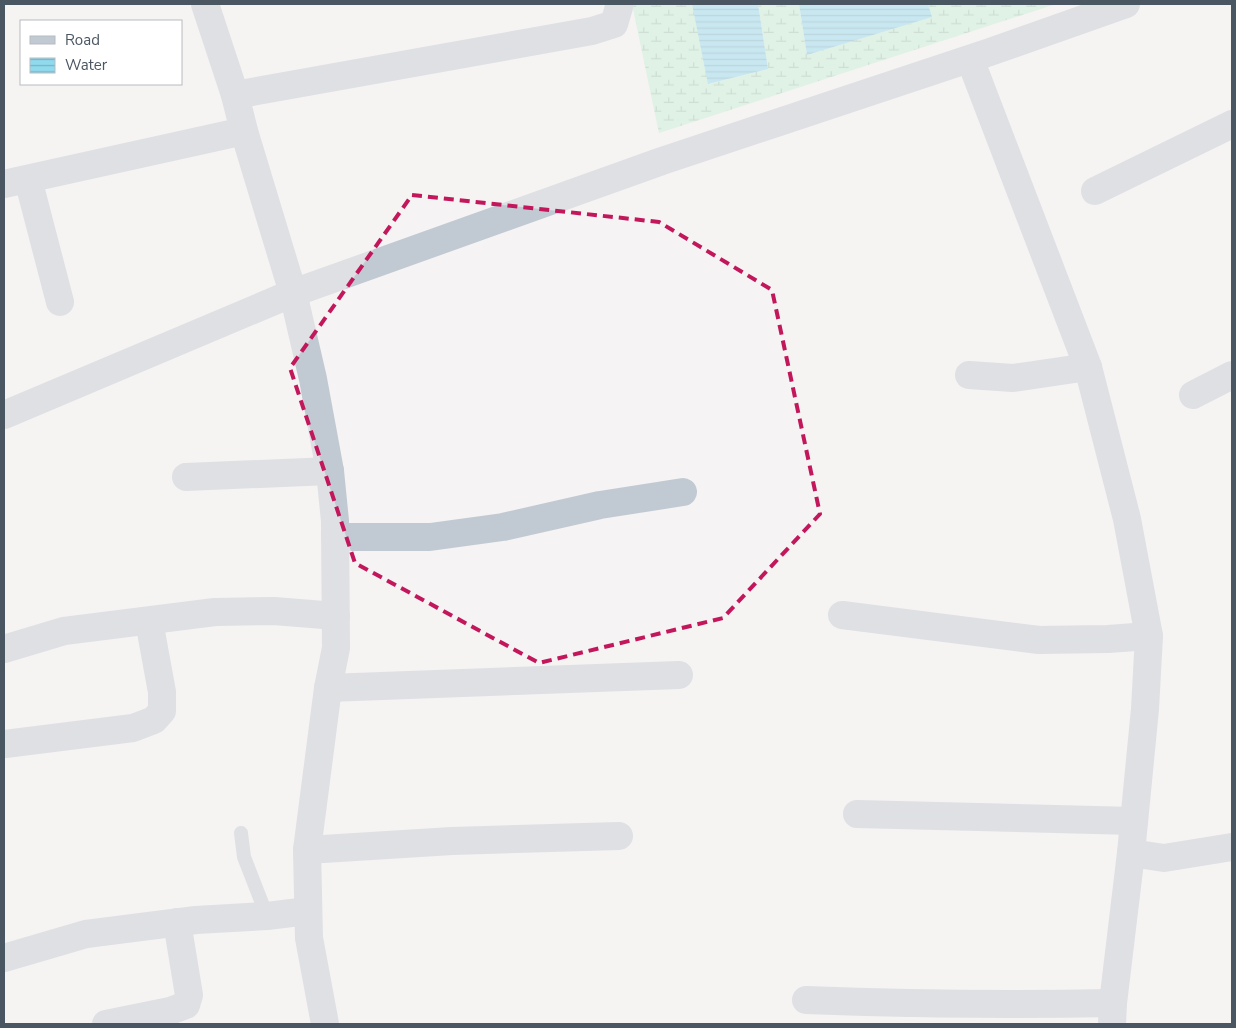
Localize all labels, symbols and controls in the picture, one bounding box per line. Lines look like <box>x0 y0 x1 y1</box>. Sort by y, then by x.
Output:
legend <box>20 20 182 85</box>
text: Road <box>65 30 100 50</box>
text: Water <box>65 55 108 75</box>

